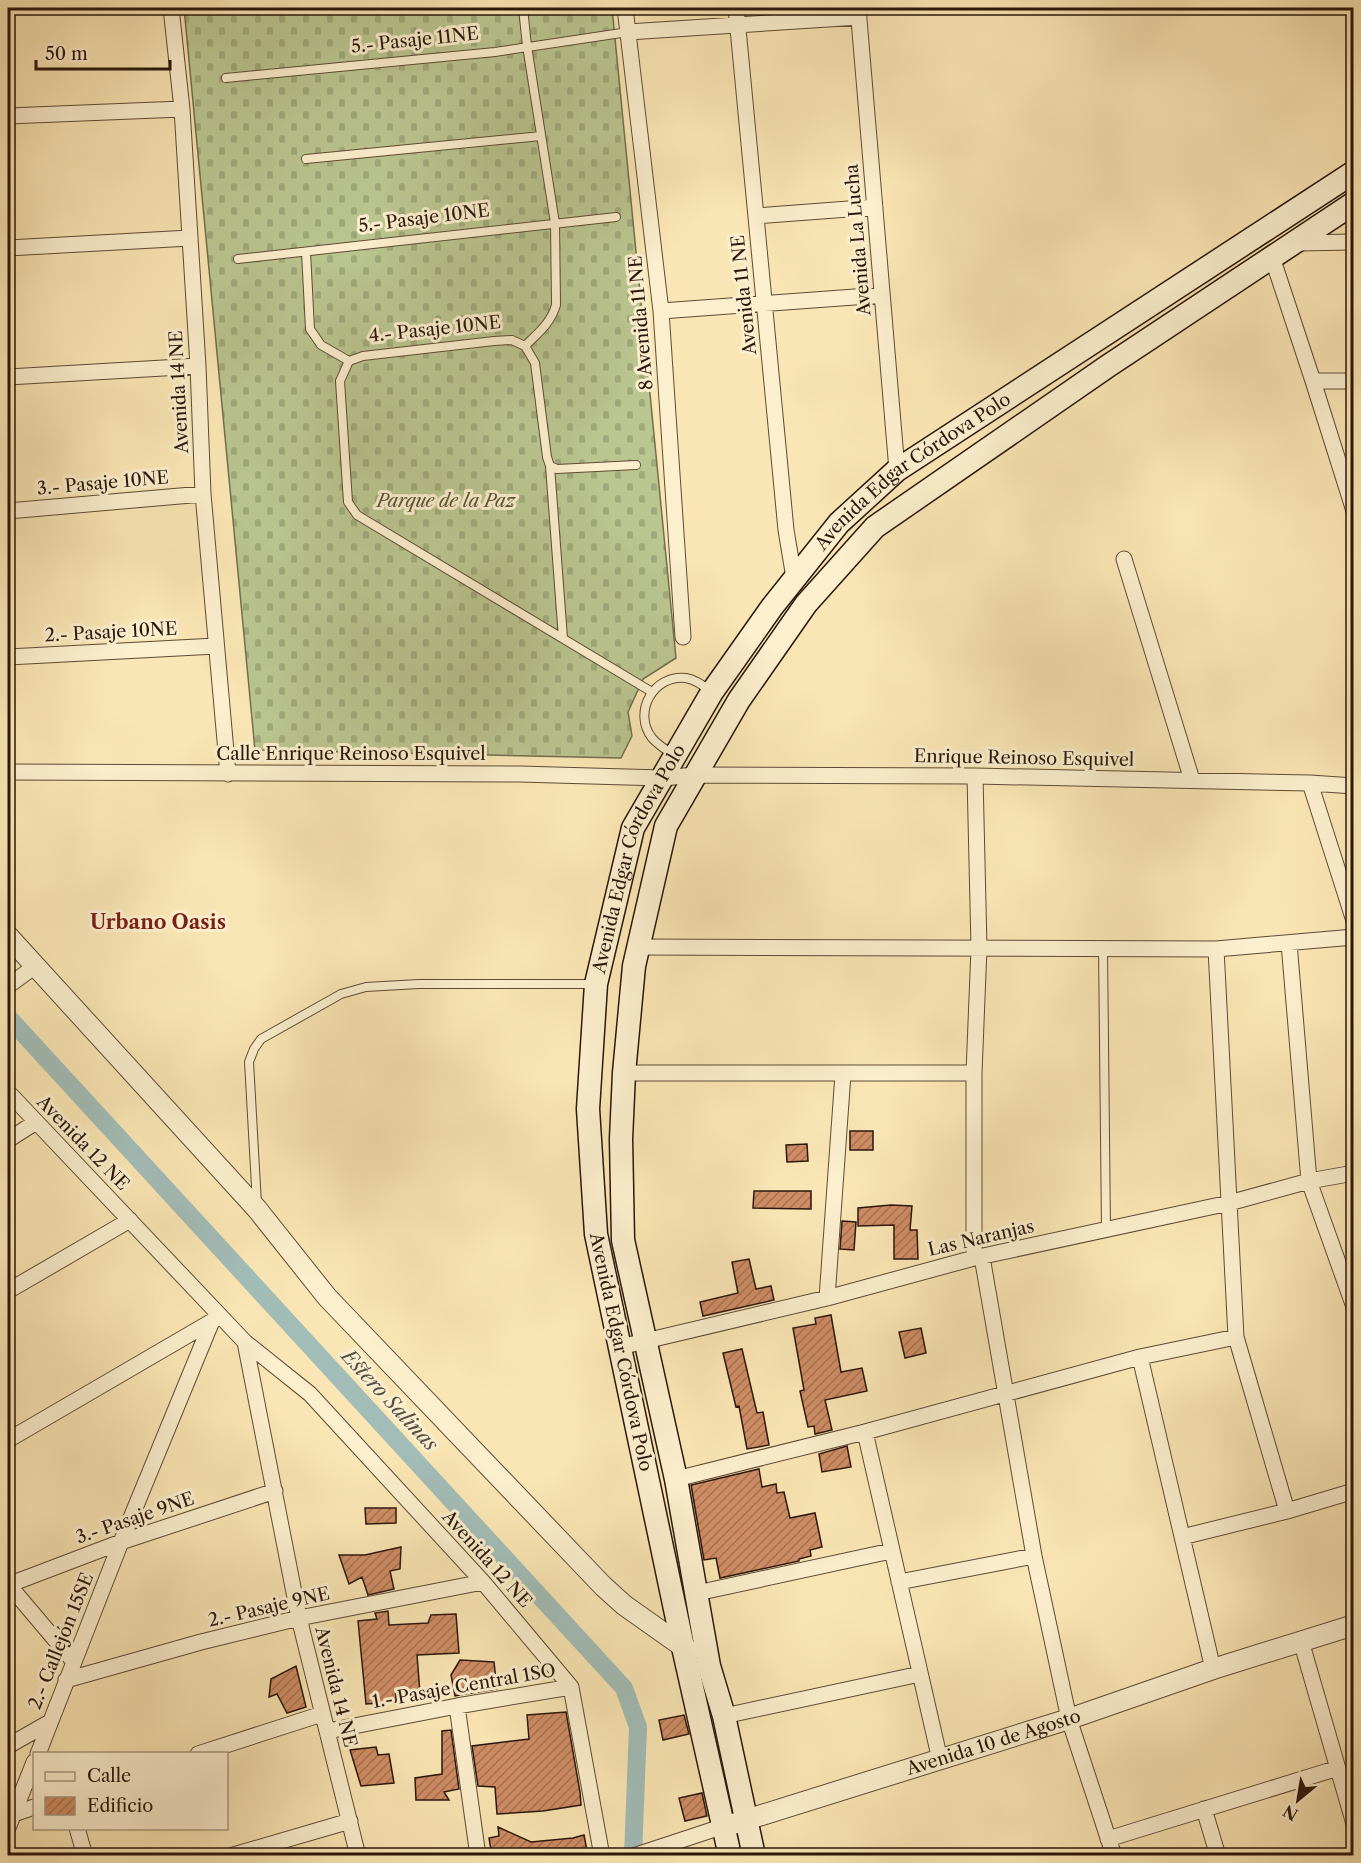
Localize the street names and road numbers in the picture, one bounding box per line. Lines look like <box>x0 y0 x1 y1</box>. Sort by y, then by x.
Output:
street label: 5.- Pasaje 11NE <box>350 22 480 58</box>
street label: Avenida La Lucha <box>840 163 876 318</box>
street label: 5.- Pasaje 10NE <box>357 199 491 237</box>
street label: Avenida 11 NE <box>727 234 761 357</box>
street label: 8 Avenida 11 NE <box>624 255 658 391</box>
street label: 4.- Pasaje 10NE <box>368 311 502 347</box>
street label: Avenida 14 NE <box>165 330 193 455</box>
street label: Avenida Edgar Córdova Polo <box>810 388 1015 555</box>
street label: 3.- Pasaje 10NE <box>36 466 170 500</box>
street label: 2.- Pasaje 10NE <box>44 618 178 646</box>
street label: Avenida Edgar Córdova Polo <box>588 741 690 977</box>
street label: Calle Enrique Reinoso Esquivel <box>216 743 486 765</box>
street label: Enrique Reinoso Esquivel <box>914 745 1134 771</box>
street label: Avenida 12 NE <box>32 1090 134 1195</box>
street label: Las Naranjas <box>926 1215 1036 1261</box>
street label: Avenida Edgar Córdova Polo <box>585 1230 657 1473</box>
street label: 3.- Pasaje 9NE <box>73 1487 197 1549</box>
street label: Avenida 12 NE <box>437 1505 536 1612</box>
street label: 2.- Callejón 15SE <box>24 1570 98 1712</box>
street label: 2.- Pasaje 9NE <box>206 1582 332 1632</box>
street label: Avenida 14 NE <box>310 1624 362 1750</box>
street label: 1.- Pasaje Central 1SO <box>371 1659 557 1713</box>
street label: Avenida 10 de Agosto <box>903 1705 1084 1780</box>

